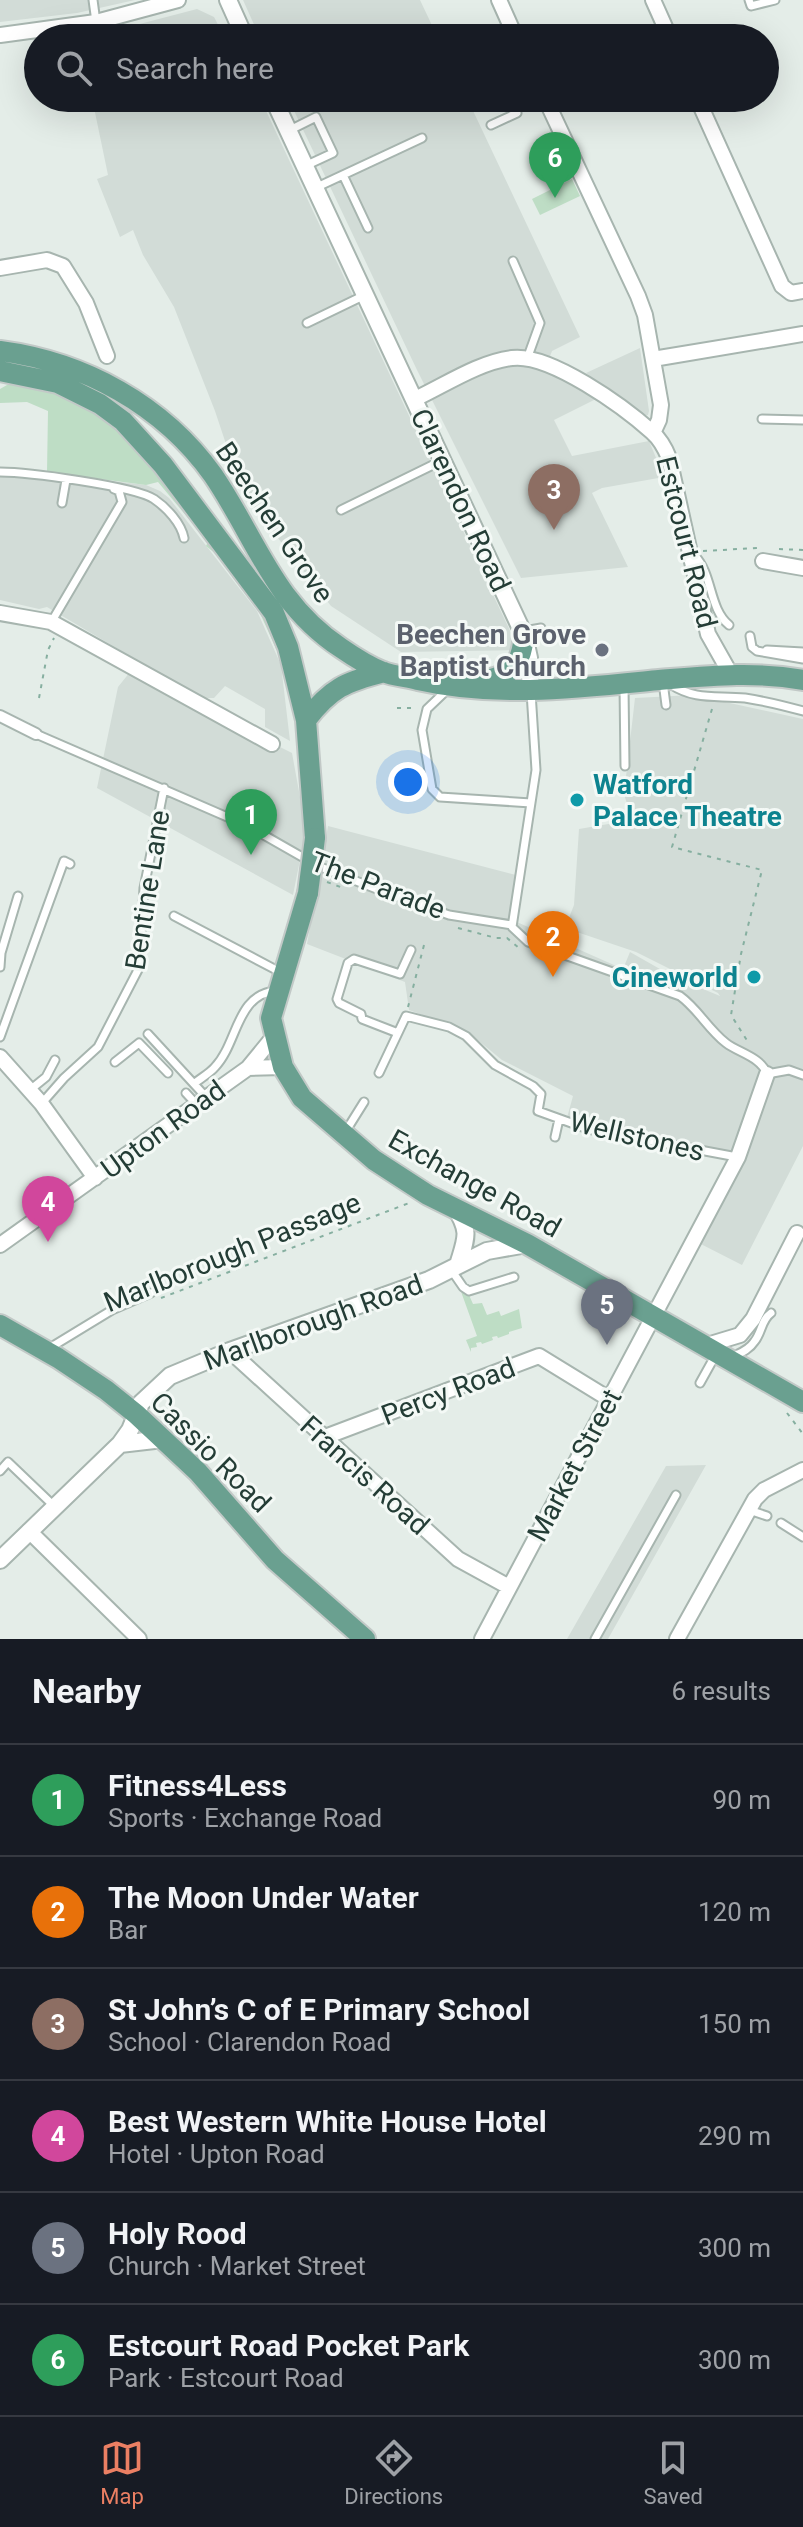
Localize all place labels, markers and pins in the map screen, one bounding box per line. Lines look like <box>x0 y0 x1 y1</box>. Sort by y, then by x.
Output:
pin: 6 <box>529 132 581 198</box>
pin: 3 <box>528 464 580 530</box>
place label: Beechen Grove Baptist Church <box>396 618 586 683</box>
marker: Beechen Grove Baptist Church <box>593 641 611 659</box>
place label: Watford Palace Theatre <box>593 768 782 833</box>
pin: 1 <box>225 789 277 855</box>
marker: Watford Palace Theatre <box>568 791 586 809</box>
pin: 2 <box>527 911 579 977</box>
place label: Cineworld <box>612 961 738 994</box>
marker: Cineworld <box>745 968 763 986</box>
pin: 4 <box>22 1176 74 1242</box>
pin: 5 <box>581 1279 633 1345</box>

